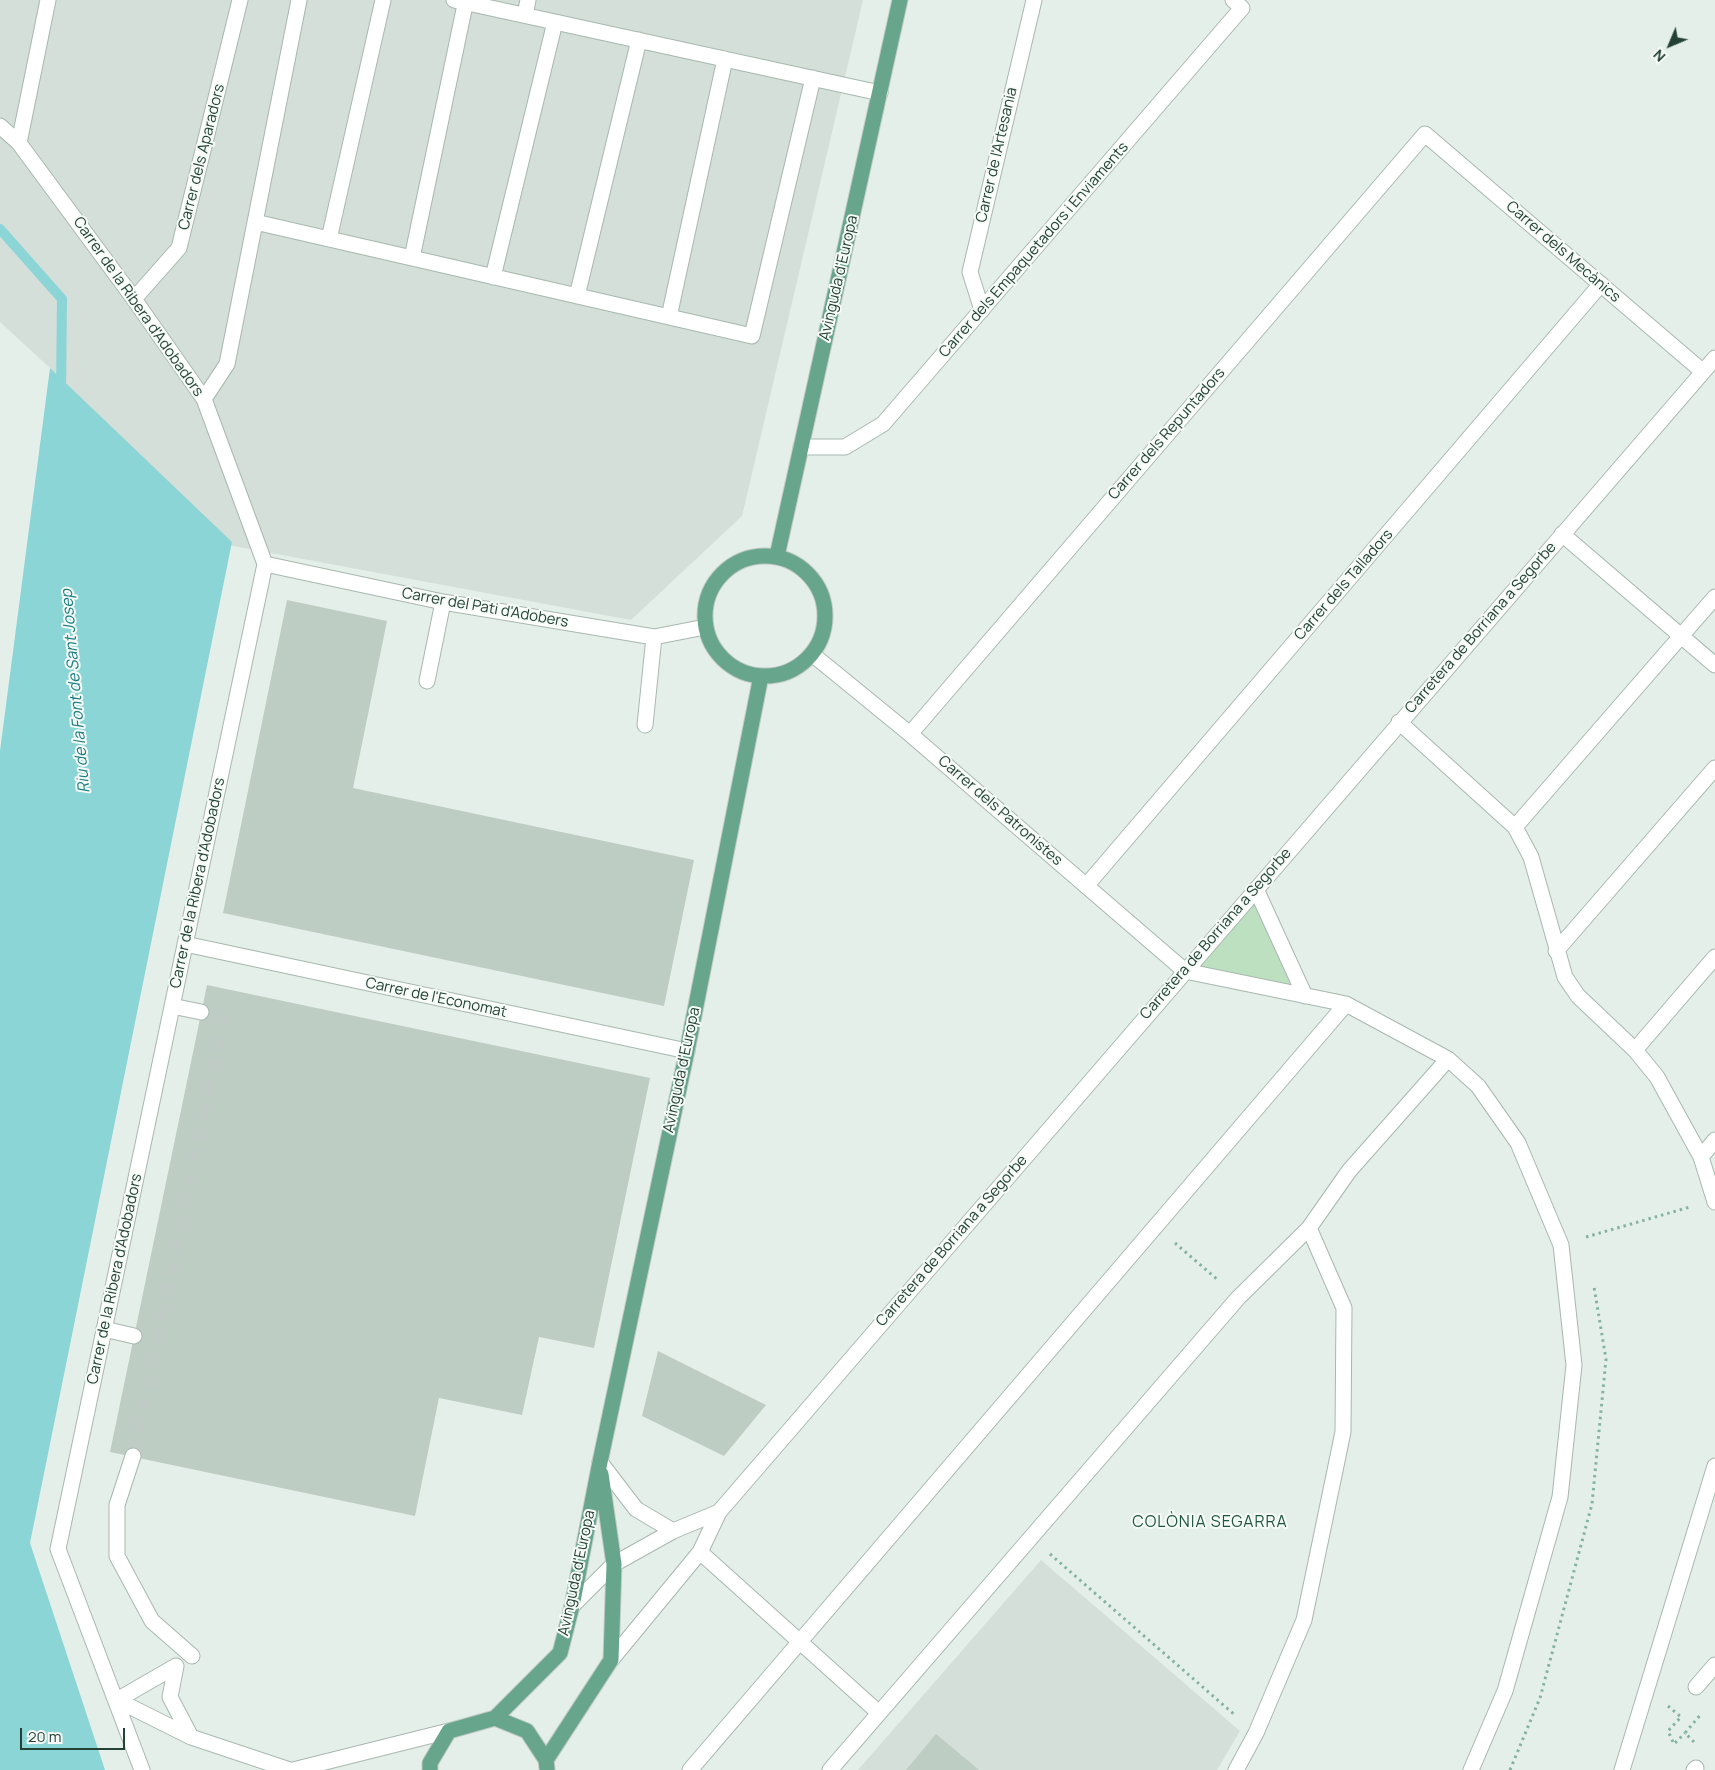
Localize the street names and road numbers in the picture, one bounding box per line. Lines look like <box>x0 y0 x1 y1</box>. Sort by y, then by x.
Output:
street label: Carrer dels Aparadors <box>175 82 229 232</box>
street label: Carrer de l'Artesania <box>973 86 1021 224</box>
street label: Carrer dels Empaquetadors i Enviaments <box>936 139 1132 361</box>
street label: Carrer dels Mecànics <box>1502 197 1624 307</box>
street label: Carrer de la Ribera d'Adobadors <box>69 214 207 400</box>
street label: Avinguda d'Europa <box>816 214 862 342</box>
street label: Carrer dels Repuntadors <box>1105 364 1229 504</box>
street label: Carrer dels Talladors <box>1291 526 1397 644</box>
street label: Carretera de Borriana a Segorbe <box>1402 539 1560 717</box>
street label: Carrer del Pati d'Adobers <box>400 584 570 632</box>
street label: Carrer dels Patronistes <box>934 752 1066 870</box>
street label: Carrer de la Ribera d'Adobadors <box>167 776 229 990</box>
street label: Carretera de Borriana a Segorbe <box>1137 845 1295 1023</box>
street label: Carrer de l'Economat <box>364 974 508 1022</box>
street label: Avinguda d'Europa <box>660 1006 704 1134</box>
street label: Carretera de Borriana a Segorbe <box>873 1152 1031 1330</box>
street label: Carrer de la Ribera d'Adobadors <box>84 1172 146 1386</box>
street label: Avinguda d'Europa <box>555 1509 599 1637</box>

